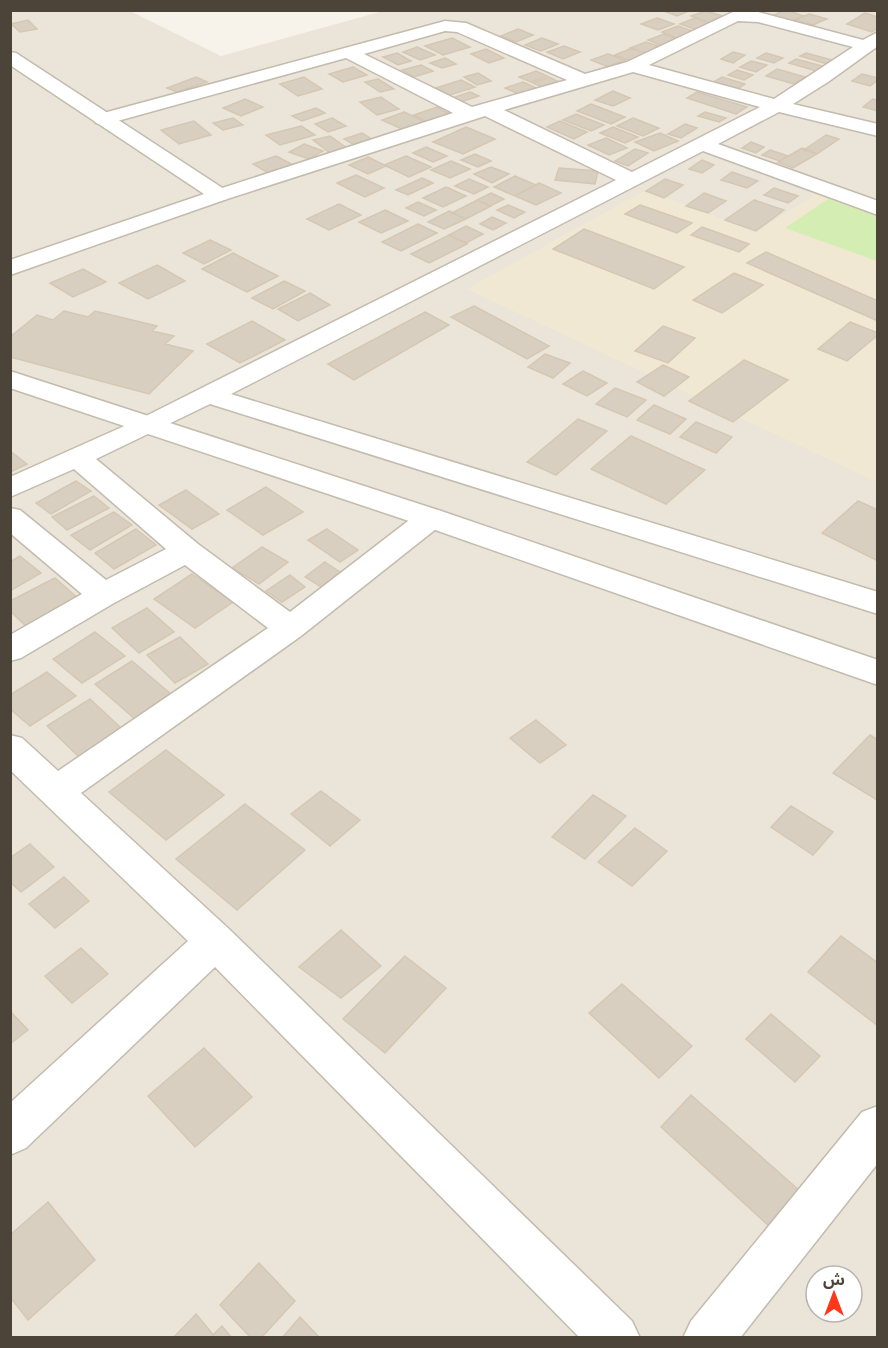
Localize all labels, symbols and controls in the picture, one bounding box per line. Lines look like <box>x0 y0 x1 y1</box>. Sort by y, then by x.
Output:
north arrow <box>804 1264 864 1324</box>
text: ش <box>823 1270 845 1289</box>

